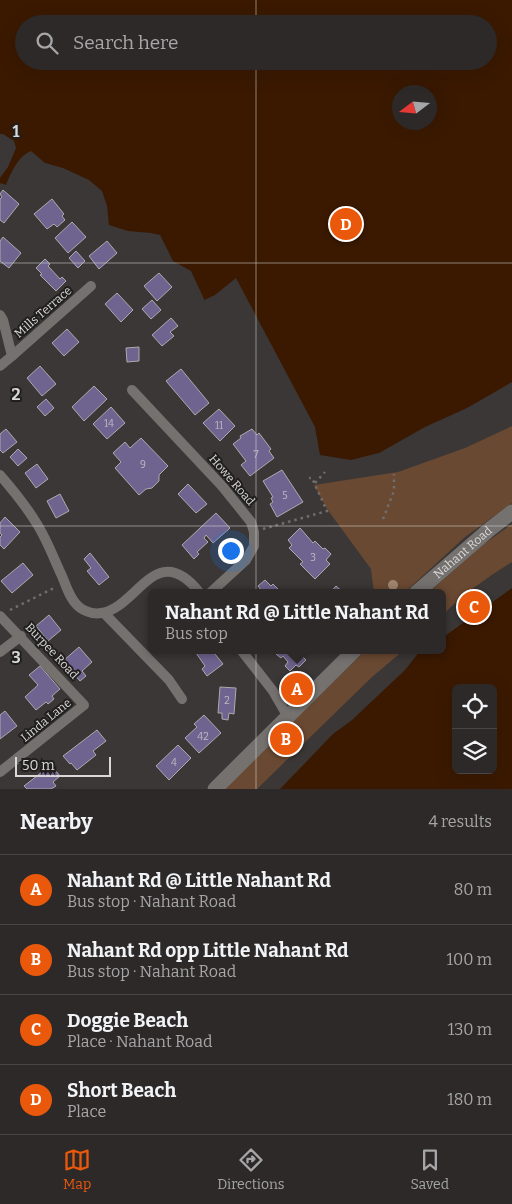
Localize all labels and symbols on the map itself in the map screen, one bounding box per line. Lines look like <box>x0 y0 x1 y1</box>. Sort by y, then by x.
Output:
north arrow <box>392 85 437 130</box>
text: 1 <box>13 122 20 141</box>
pin: D <box>330 205 362 243</box>
street label: Mills Terrace <box>11 283 75 341</box>
text: 2 <box>11 385 21 404</box>
house number: 14 <box>104 418 114 430</box>
house number: 11 <box>215 420 223 432</box>
house number: 7 <box>253 449 259 461</box>
street label: Howe Road <box>206 452 258 508</box>
house number: 9 <box>140 459 146 471</box>
house number: 5 <box>282 490 288 502</box>
street label: Nahant Road <box>431 523 495 581</box>
your location <box>218 538 244 564</box>
house number: 3 <box>310 552 316 564</box>
pin: C <box>458 588 490 626</box>
street label: Burpee Road <box>23 620 81 682</box>
text: 3 <box>11 648 21 667</box>
pin: A <box>281 670 313 708</box>
street label: Linda Lane <box>18 695 74 745</box>
house number: 2 <box>224 695 230 707</box>
pin: B <box>270 720 302 758</box>
house number: 42 <box>197 731 209 743</box>
scale bar <box>15 754 111 777</box>
house number: 4 <box>171 757 177 769</box>

